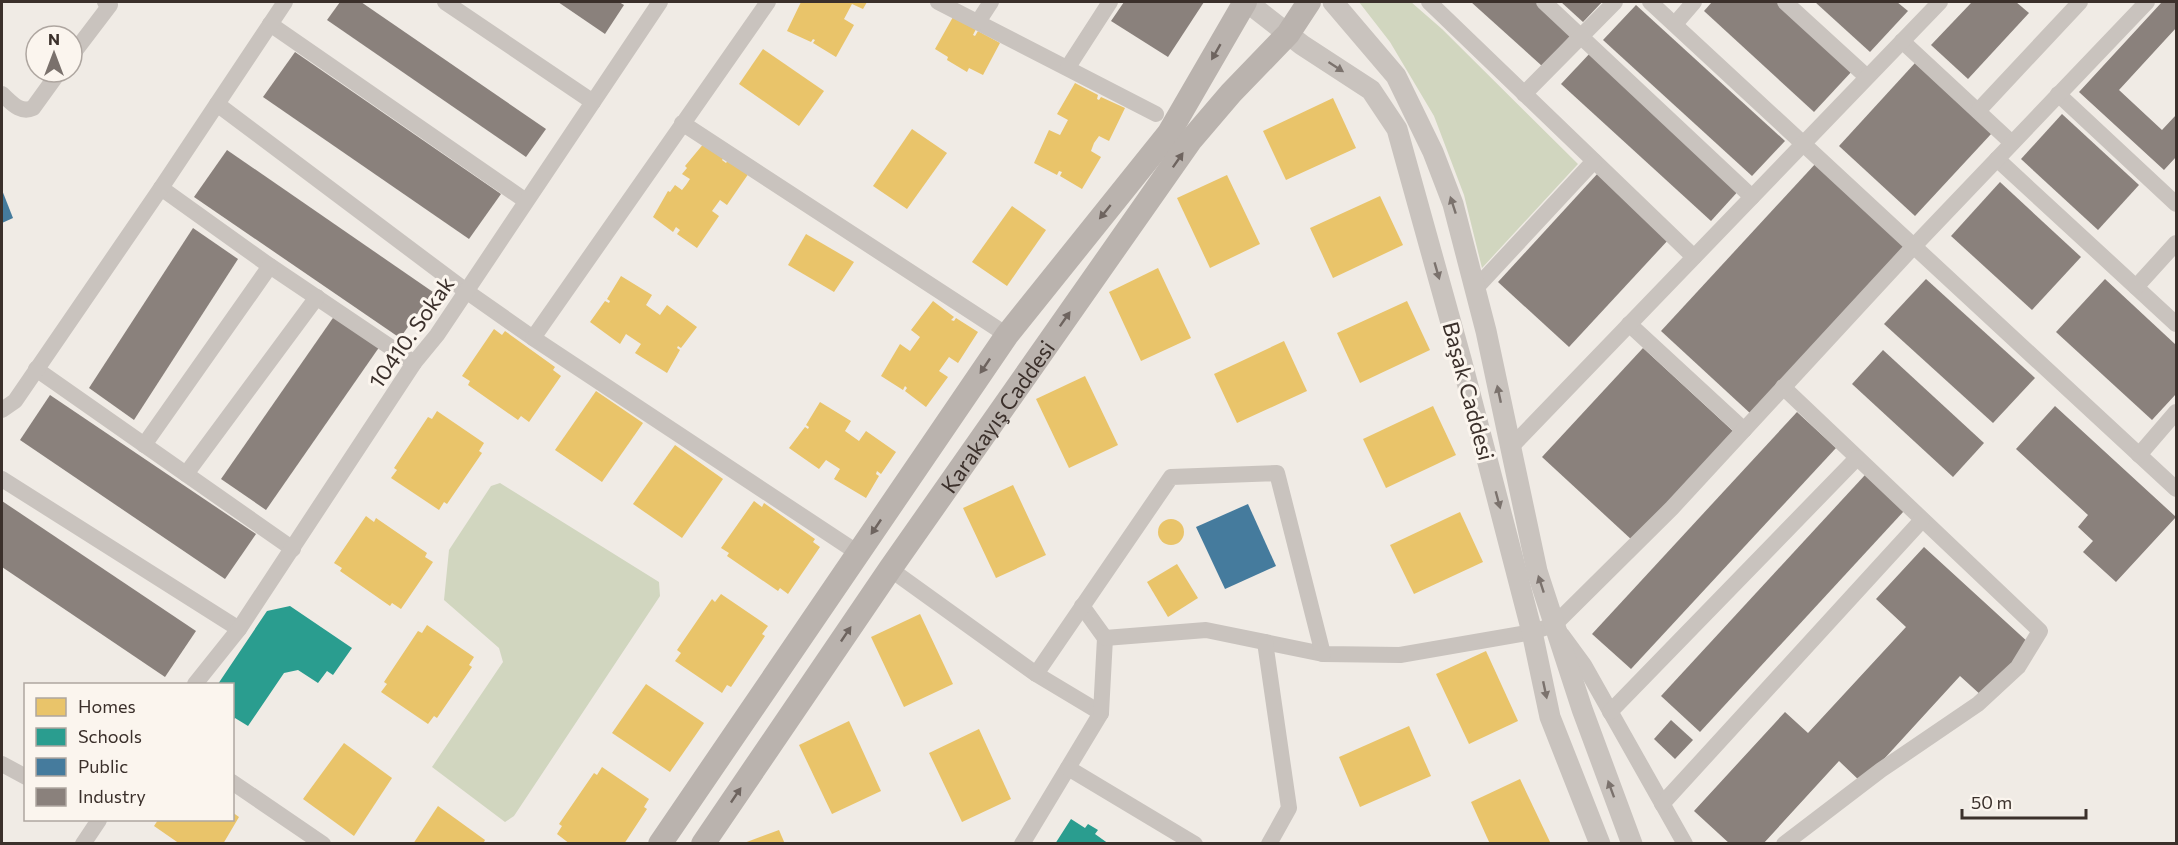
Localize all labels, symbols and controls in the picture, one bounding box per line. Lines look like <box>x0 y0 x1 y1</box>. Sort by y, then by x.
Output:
north arrow <box>24 24 84 84</box>
text: N <box>48 29 60 48</box>
one-way arrow <box>1210 44 1221 60</box>
one-way arrow <box>1328 61 1344 72</box>
one-way arrow <box>1172 152 1184 168</box>
one-way arrow <box>1448 196 1457 214</box>
one-way arrow <box>1100 205 1112 220</box>
one-way arrow <box>1433 263 1442 281</box>
street label: 10410. Sokak <box>363 271 460 393</box>
one-way arrow <box>1059 311 1071 327</box>
street label: Başak Caddesi <box>1438 319 1500 463</box>
street label: Karakayış Caddesi <box>934 335 1060 498</box>
one-way arrow <box>980 358 991 374</box>
one-way arrow <box>1494 385 1504 403</box>
one-way arrow <box>1494 492 1503 510</box>
one-way arrow <box>870 519 881 535</box>
one-way arrow <box>1536 575 1545 593</box>
one-way arrow <box>840 626 851 642</box>
one-way arrow <box>1540 680 1550 699</box>
legend <box>24 683 234 821</box>
text: Homes <box>78 695 136 717</box>
text: Schools <box>78 725 142 747</box>
text: Public <box>78 755 128 777</box>
one-way arrow <box>1606 779 1616 797</box>
scale bar <box>1962 782 2086 820</box>
text: Industry <box>78 785 146 807</box>
one-way arrow <box>730 787 741 803</box>
text: 50 m <box>1971 791 2012 813</box>

